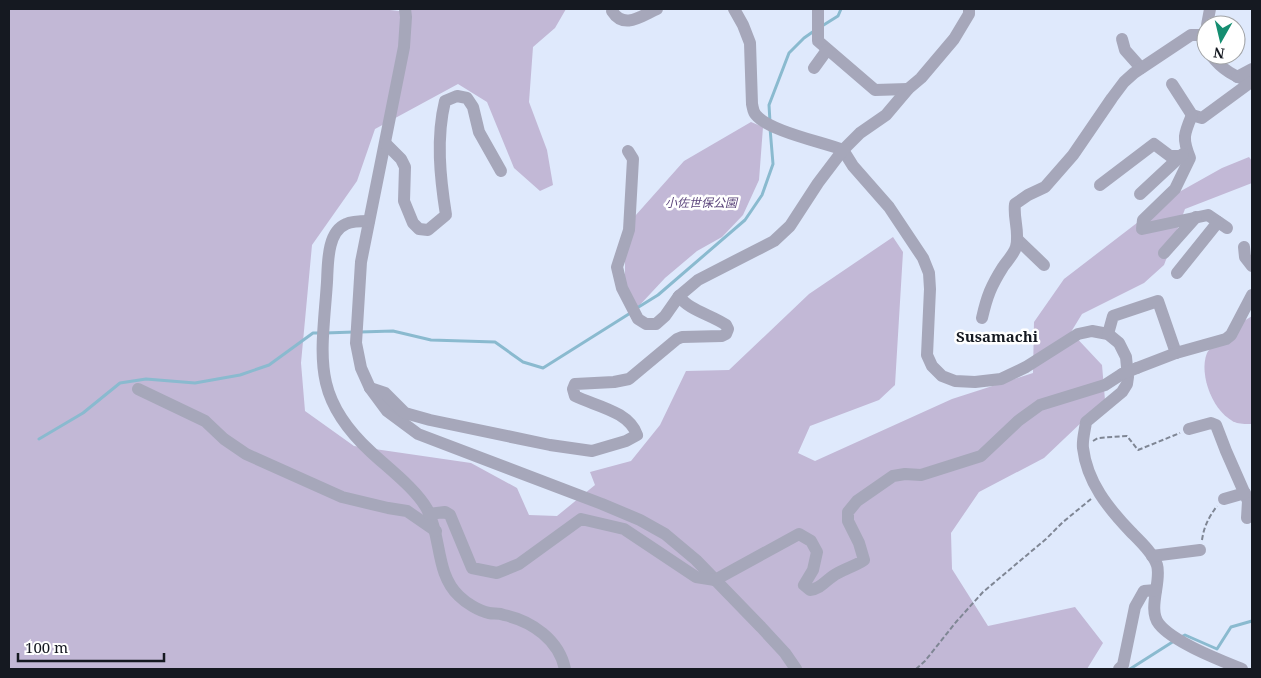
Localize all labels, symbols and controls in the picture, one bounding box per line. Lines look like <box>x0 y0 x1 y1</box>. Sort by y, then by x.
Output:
north arrow <box>1196 15 1246 65</box>
text: N <box>1212 43 1226 64</box>
park label: 小佐世保公園 <box>665 194 739 211</box>
district label: Susamachi <box>956 326 1039 346</box>
scale bar <box>18 630 164 662</box>
text: 100 m <box>25 637 68 657</box>

